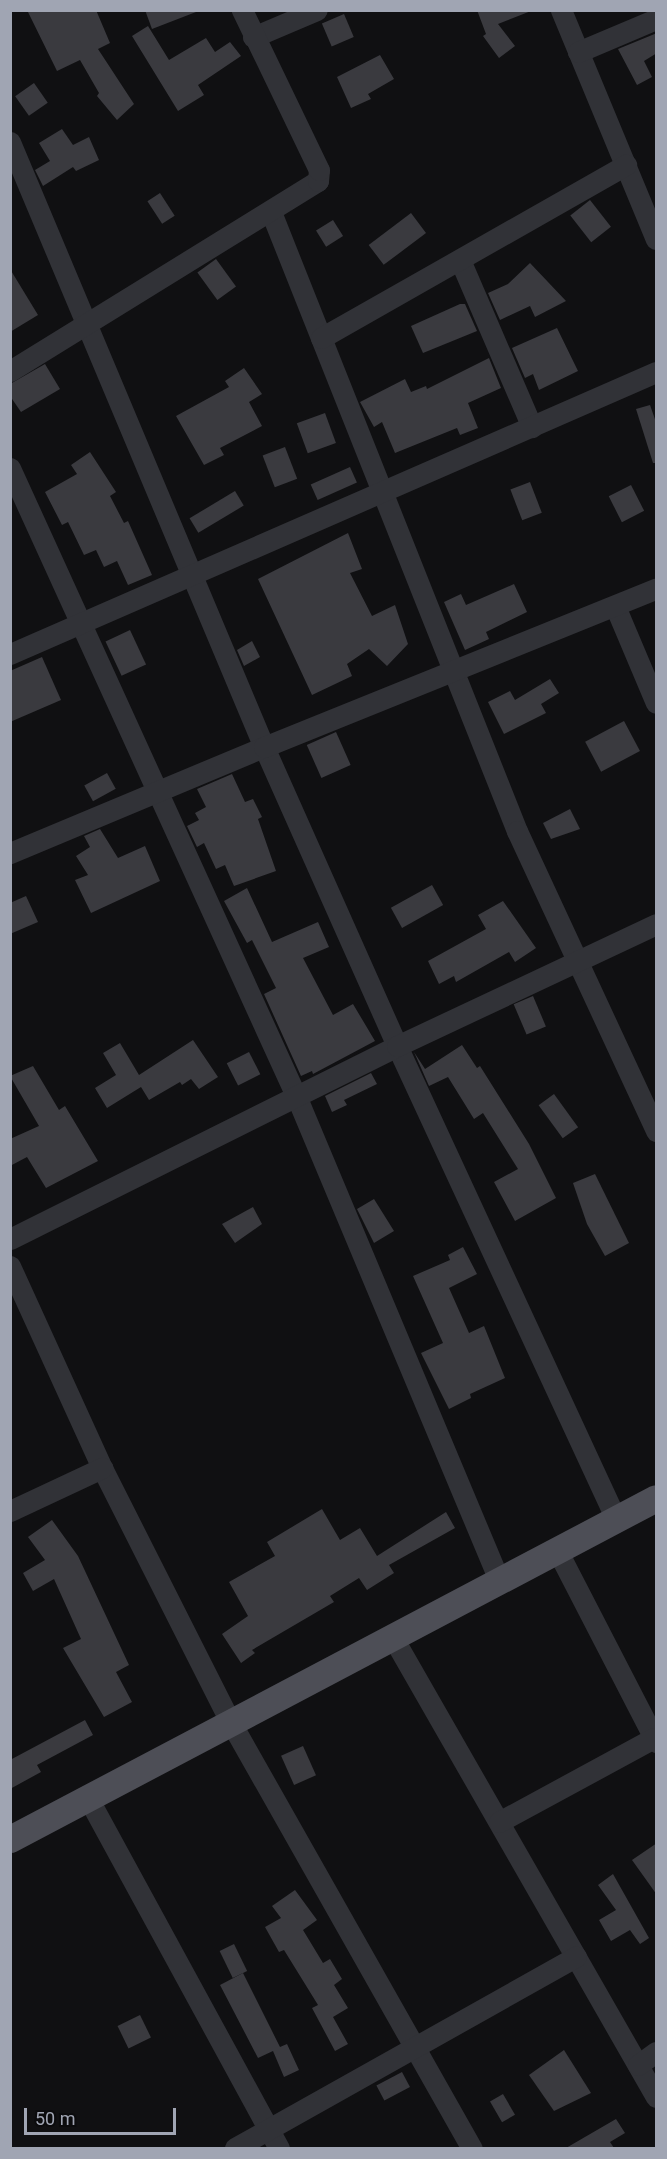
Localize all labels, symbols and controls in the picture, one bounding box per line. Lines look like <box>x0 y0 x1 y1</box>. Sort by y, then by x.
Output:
scale bar <box>27 2096 178 2134</box>
text: 50 m <box>35 2108 75 2129</box>

